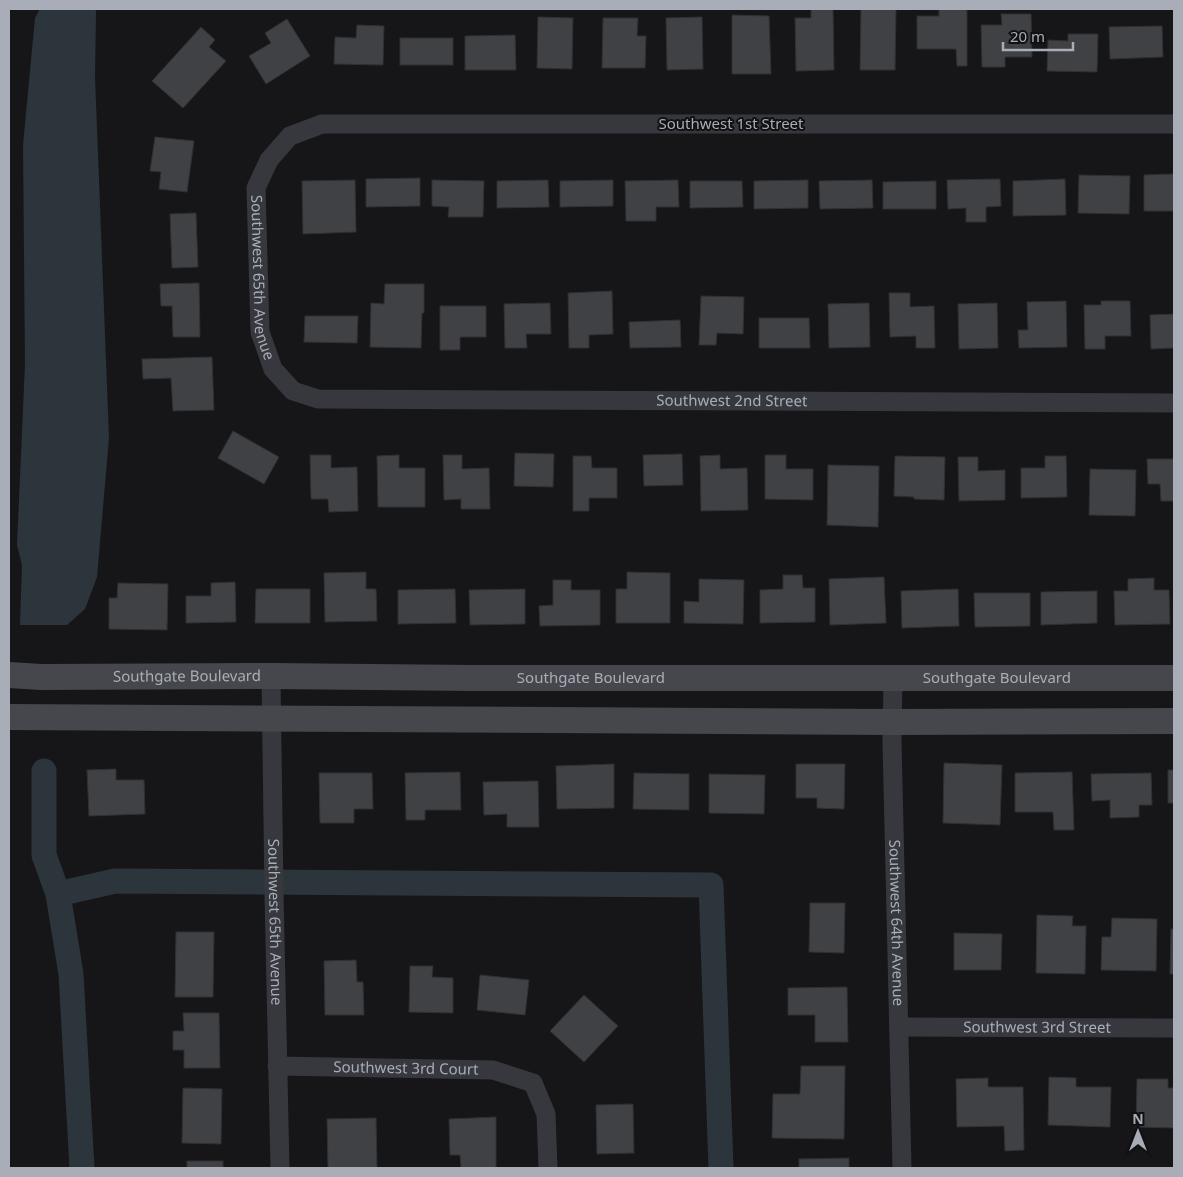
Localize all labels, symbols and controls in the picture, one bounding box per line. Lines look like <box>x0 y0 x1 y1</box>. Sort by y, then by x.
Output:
scale bar <box>1003 20 1073 52</box>
text: 20 m <box>1010 26 1045 46</box>
street label: Southwest 1st Street <box>659 113 804 133</box>
street label: Southwest 65th Avenue <box>247 194 280 363</box>
street label: Southwest 2nd Street <box>656 390 808 410</box>
street label: Southgate Boulevard <box>113 665 261 686</box>
street label: Southgate Boulevard <box>517 667 665 687</box>
street label: Southgate Boulevard <box>923 667 1071 687</box>
street label: Southwest 65th Avenue <box>264 839 287 1005</box>
street label: Southwest 64th Avenue <box>885 839 909 1006</box>
street label: Southwest 3rd Street <box>963 1016 1111 1037</box>
street label: Southwest 3rd Court <box>333 1056 479 1079</box>
north arrow <box>1113 1107 1163 1157</box>
text: N <box>1132 1109 1144 1128</box>

